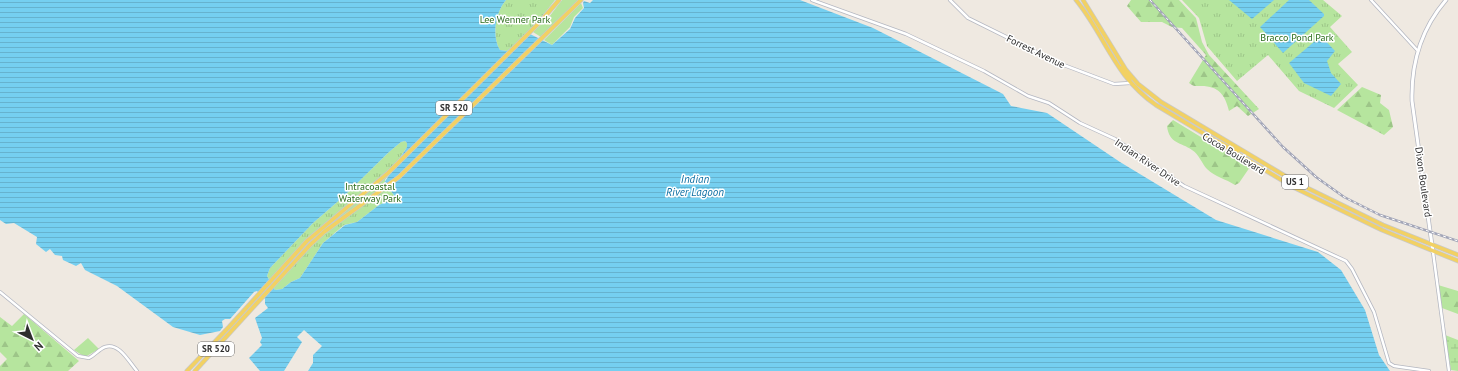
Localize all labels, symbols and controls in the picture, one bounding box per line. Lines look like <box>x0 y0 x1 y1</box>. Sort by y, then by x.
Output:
park label: Lee Wenner Park <box>480 13 550 26</box>
park label: Bracco Pond Park <box>1260 31 1334 44</box>
street label: Forrest Avenue <box>1004 32 1067 71</box>
road number: SR 520 <box>436 101 472 115</box>
street label: Cocoa Boulevard <box>1200 130 1267 177</box>
street label: Indian River Drive <box>1112 136 1183 189</box>
street label: Dixon Boulevard <box>1412 146 1435 218</box>
water label: Indian River Lagoon <box>666 172 724 199</box>
road number: US 1 <box>1282 175 1308 189</box>
park label: Intracoastal Waterway Park <box>339 180 401 205</box>
north arrow <box>12 319 52 359</box>
text: N <box>31 339 46 354</box>
road number: SR 520 <box>198 342 234 356</box>

